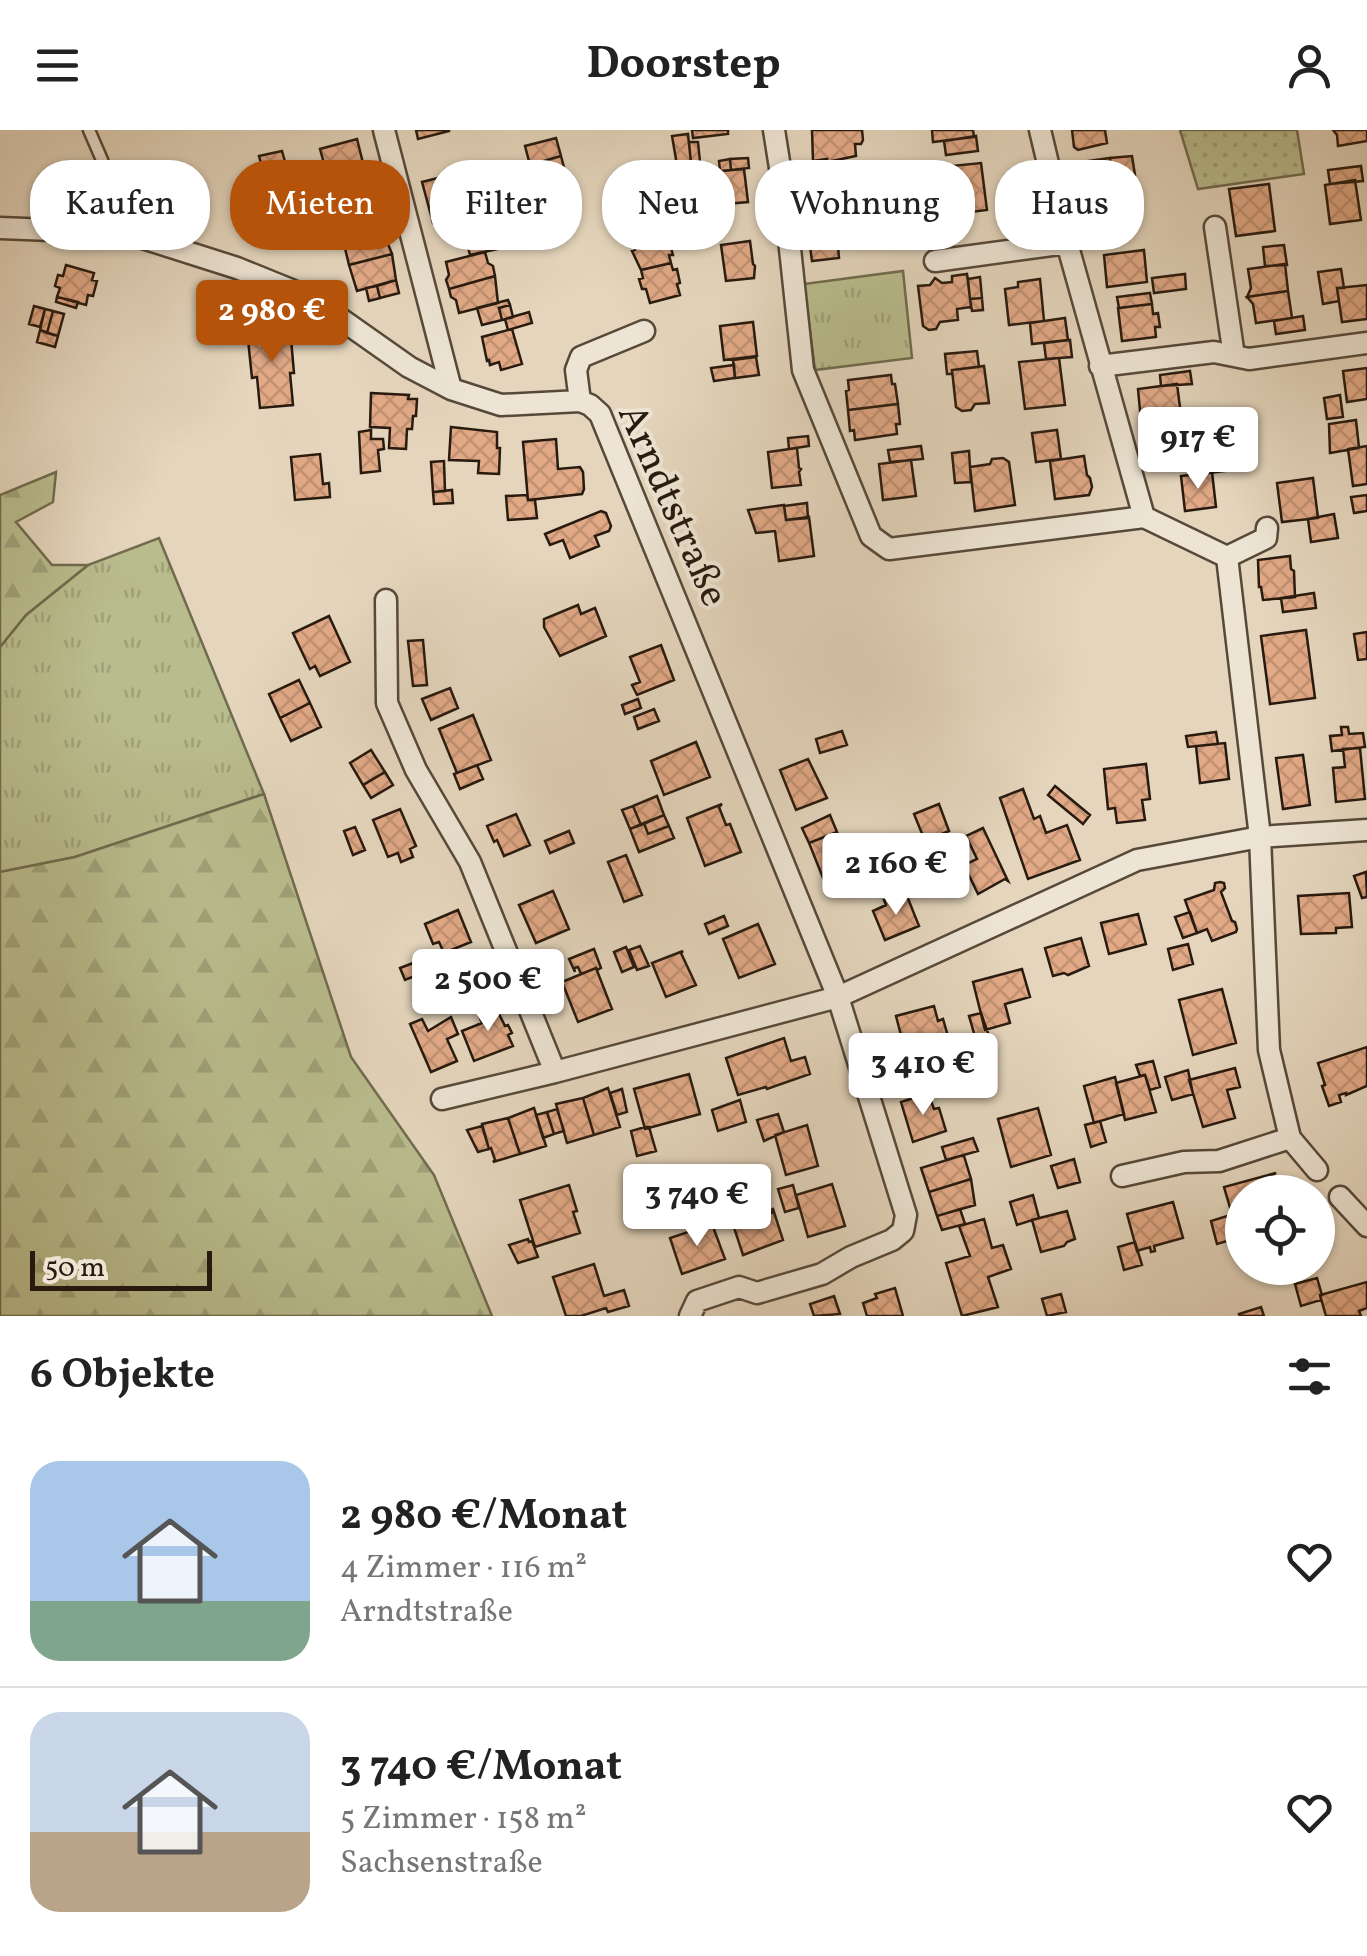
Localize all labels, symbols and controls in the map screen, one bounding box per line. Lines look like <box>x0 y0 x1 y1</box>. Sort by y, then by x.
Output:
text: Doorstep <box>586 34 781 97</box>
icon: menu <box>30 38 85 93</box>
icon: person <box>1282 38 1337 93</box>
chip: Kaufen <box>30 160 210 250</box>
chip: Mieten <box>230 160 410 250</box>
chip: Filter <box>430 160 582 250</box>
chip: Neu <box>602 160 735 250</box>
chip: Wohnung <box>755 160 975 250</box>
chip: Haus <box>995 160 1144 250</box>
pin: 2 980 € <box>180 280 364 365</box>
text: 2 980 € <box>218 290 326 334</box>
street label: Arndtstraße <box>601 396 741 616</box>
pin: 917 € <box>1128 407 1268 492</box>
text: 917 € <box>1160 417 1236 461</box>
pin: 2 160 € <box>804 833 988 918</box>
text: 2 160 € <box>844 843 948 887</box>
pin: 2 500 € <box>396 949 580 1034</box>
text: 2 500 € <box>434 959 542 1003</box>
pin: 3 410 € <box>831 1033 1015 1118</box>
text: 3 410 € <box>871 1043 975 1087</box>
pin: 3 740 € <box>605 1164 789 1249</box>
text: 3 740 € <box>645 1174 749 1218</box>
map controls <box>1225 1175 1335 1285</box>
button: locate <box>1225 1175 1335 1285</box>
scale bar <box>30 1246 212 1290</box>
text: 50 m <box>45 1249 105 1288</box>
text: 6 Objekte <box>30 1347 215 1406</box>
icon: filters <box>1282 1349 1337 1404</box>
text: 2 980 €/Monat <box>340 1488 627 1547</box>
icon: home <box>110 1501 230 1621</box>
icon: heart <box>1282 1534 1337 1589</box>
text: 4 Zimmer · 116 m² <box>340 1547 587 1591</box>
text: Arndtstraße <box>340 1591 513 1635</box>
text: 3 740 €/Monat <box>340 1739 622 1798</box>
icon: home <box>110 1752 230 1872</box>
icon: heart <box>1282 1785 1337 1840</box>
text: 5 Zimmer · 158 m² <box>340 1798 587 1842</box>
text: Sachsenstraße <box>340 1842 543 1886</box>

